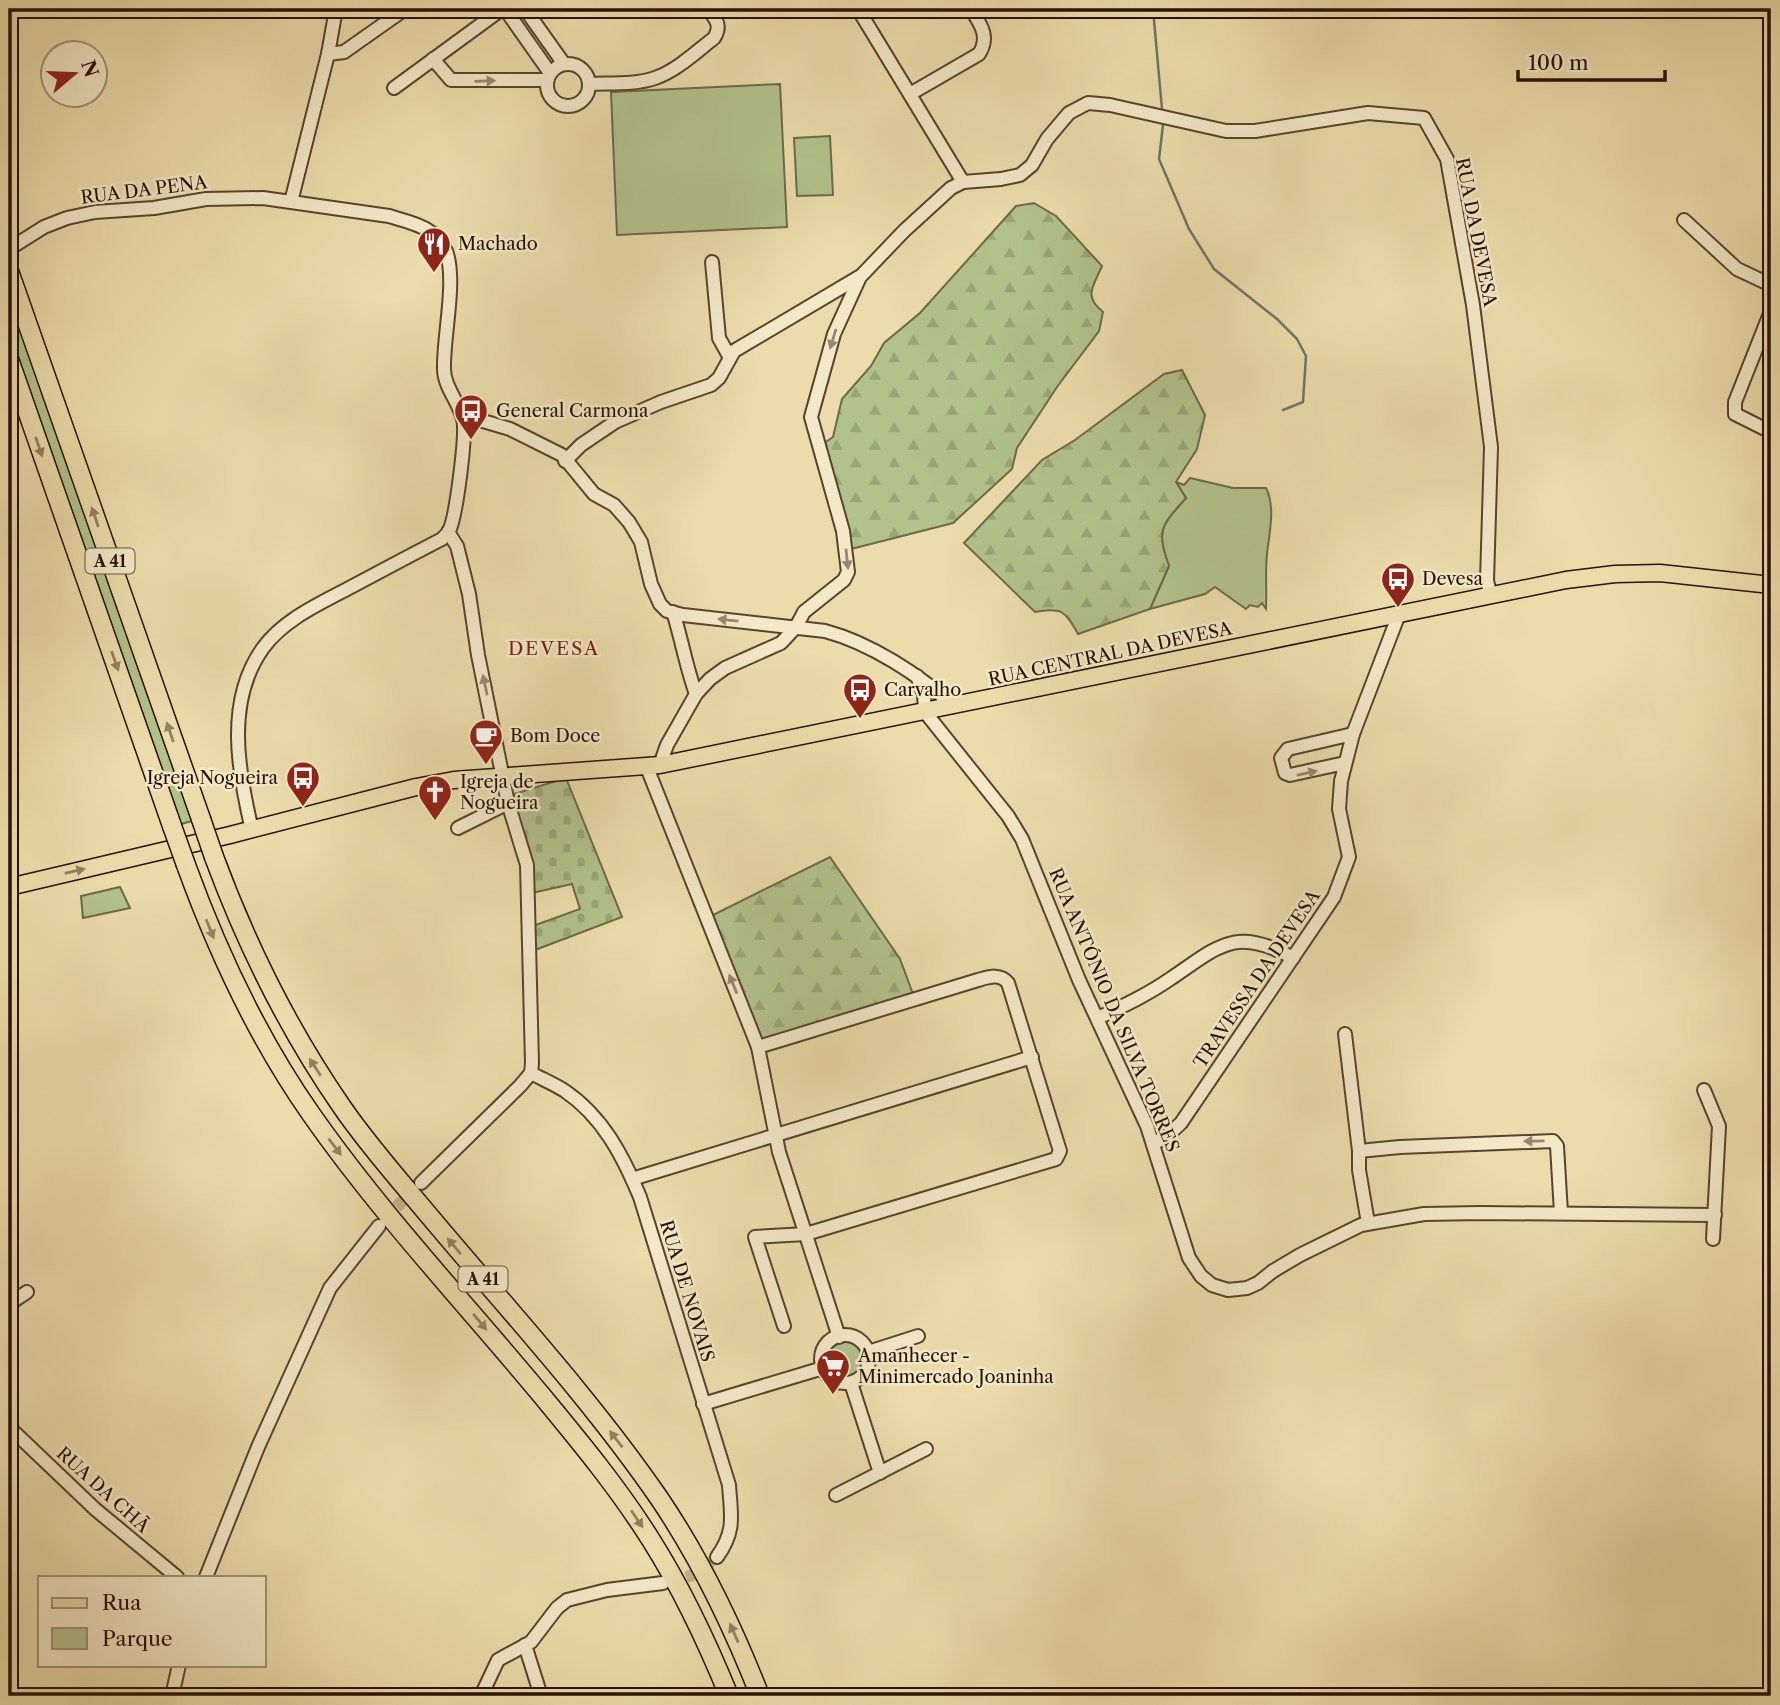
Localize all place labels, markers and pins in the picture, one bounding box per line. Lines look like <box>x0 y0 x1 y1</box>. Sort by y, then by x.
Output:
restaurant icon: Machado <box>415 225 453 274</box>
place label: Machado <box>458 233 538 255</box>
bus stop icon: General Carmona <box>452 392 490 441</box>
place label: General Carmona <box>496 400 649 422</box>
bus stop icon: Devesa <box>1379 560 1417 609</box>
place label: Devesa <box>1422 568 1483 590</box>
bus stop icon: Carvalho <box>841 671 879 720</box>
place label: Carvalho <box>884 679 961 701</box>
cafe icon: Bom Doce <box>467 717 505 766</box>
place label: Bom Doce <box>510 725 600 747</box>
bus stop icon: Igreja Nogueira <box>284 759 322 808</box>
place label: Igreja Nogueira <box>147 767 279 789</box>
place label: Igreja de Nogueira <box>460 771 539 814</box>
church icon: Igreja de Nogueira <box>416 773 454 822</box>
place label: Amanhecer - Minimercado Joaninha <box>857 1345 1054 1388</box>
supermarket icon: Amanhecer - Minimercado Joaninha <box>814 1347 852 1396</box>

